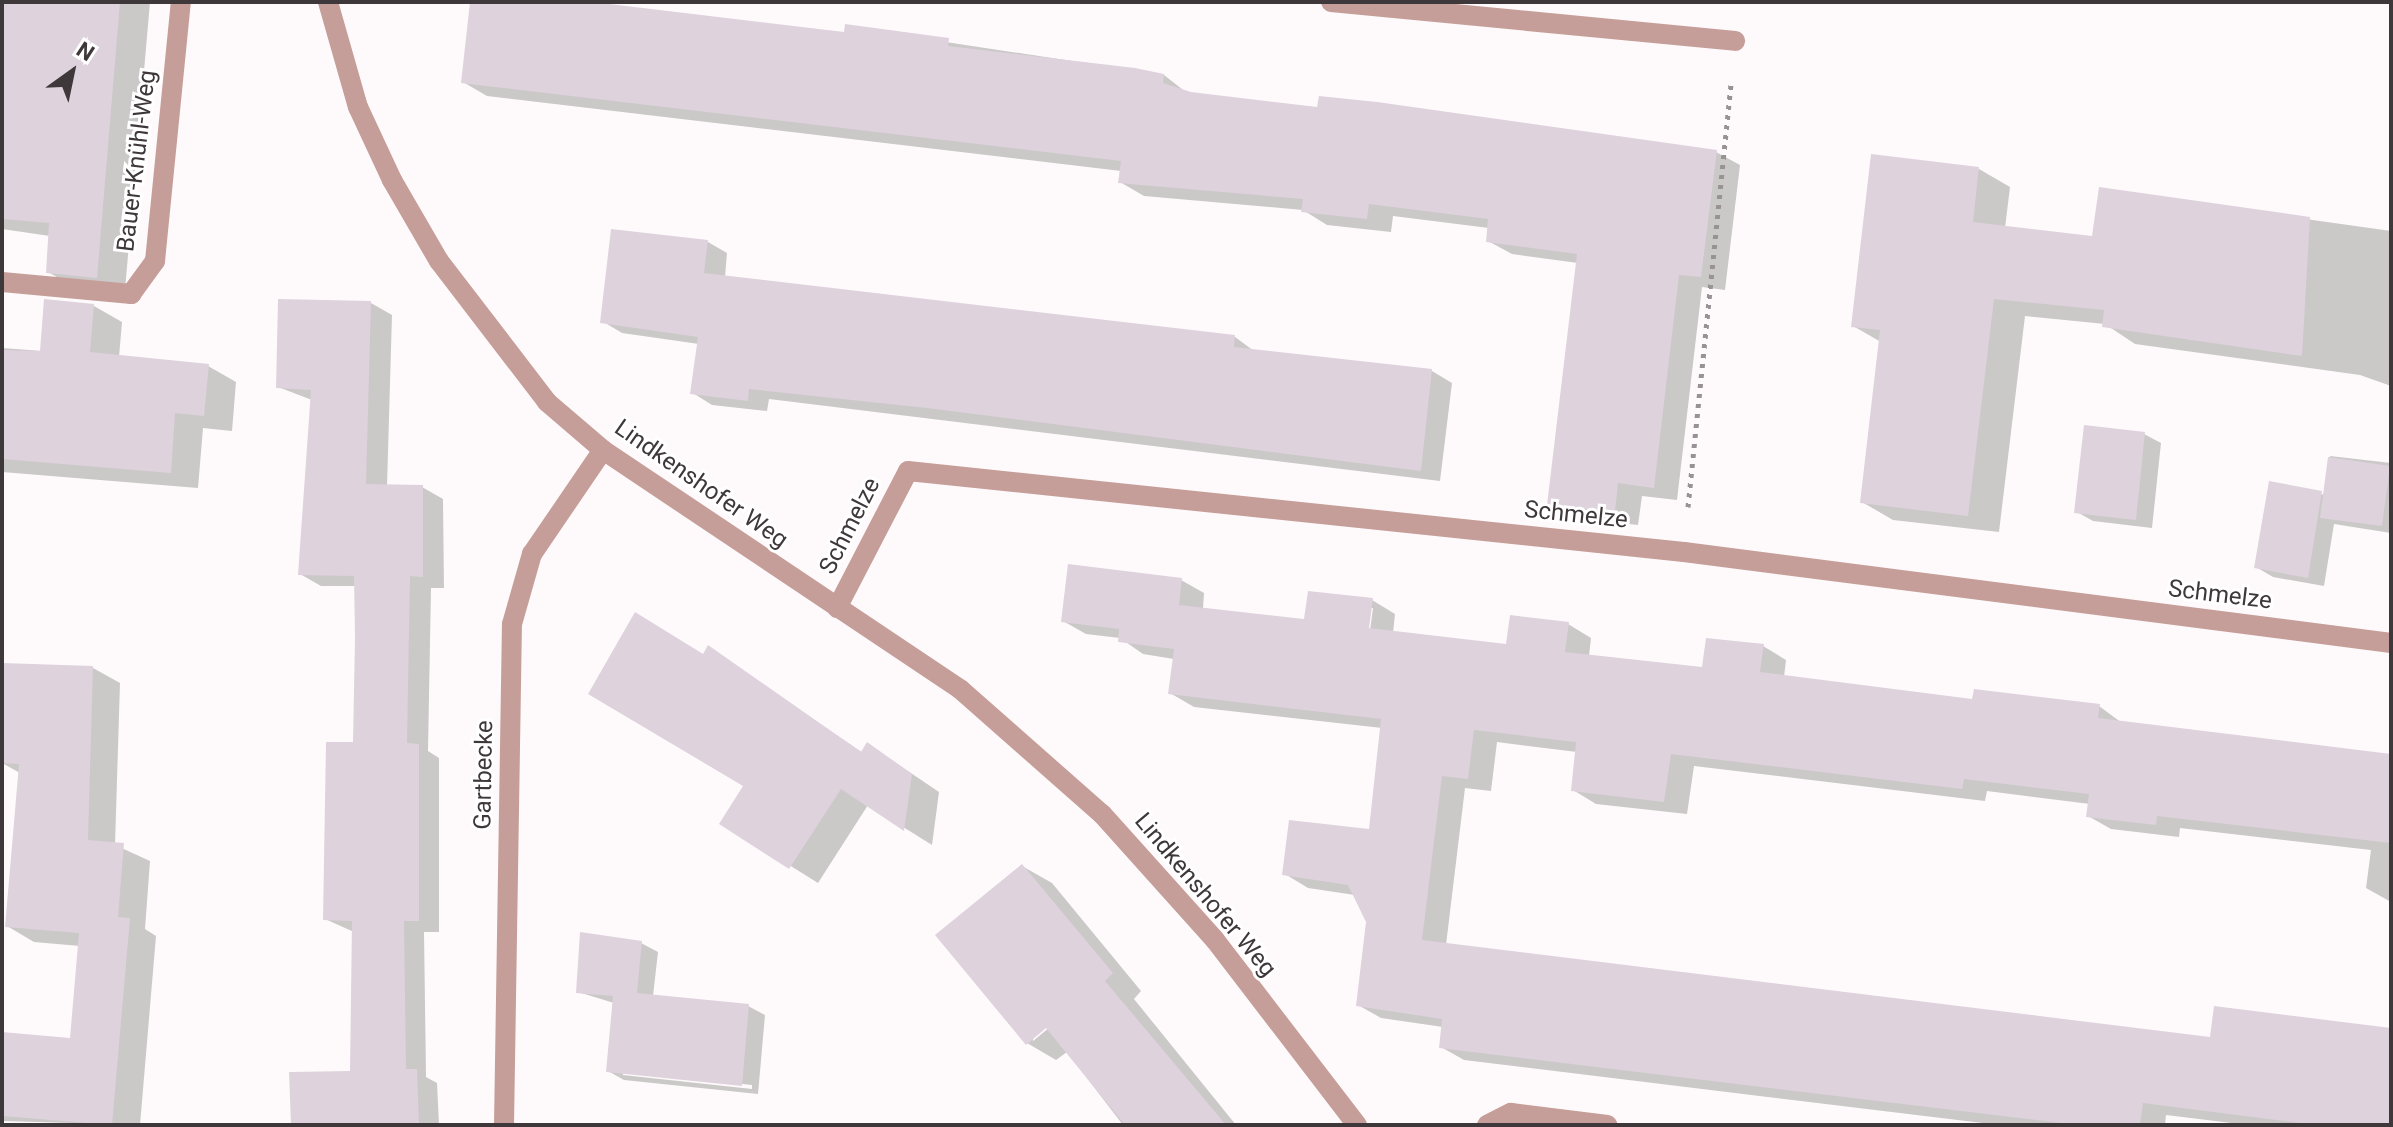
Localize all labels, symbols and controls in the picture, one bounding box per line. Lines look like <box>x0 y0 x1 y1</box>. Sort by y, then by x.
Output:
north arrow <box>32 32 112 112</box>
text: N <box>72 37 99 66</box>
street label: Bauer-Knühl-Weg <box>112 69 162 253</box>
street label: Lindkenshofer Weg <box>609 413 793 555</box>
street label: Schmelze <box>814 473 886 579</box>
street label: Schmelze <box>1523 495 1629 535</box>
street label: Schmelze <box>2167 574 2273 616</box>
street label: Gartbecke <box>469 720 499 830</box>
street label: Lindkenshofer Weg <box>1128 807 1282 983</box>

